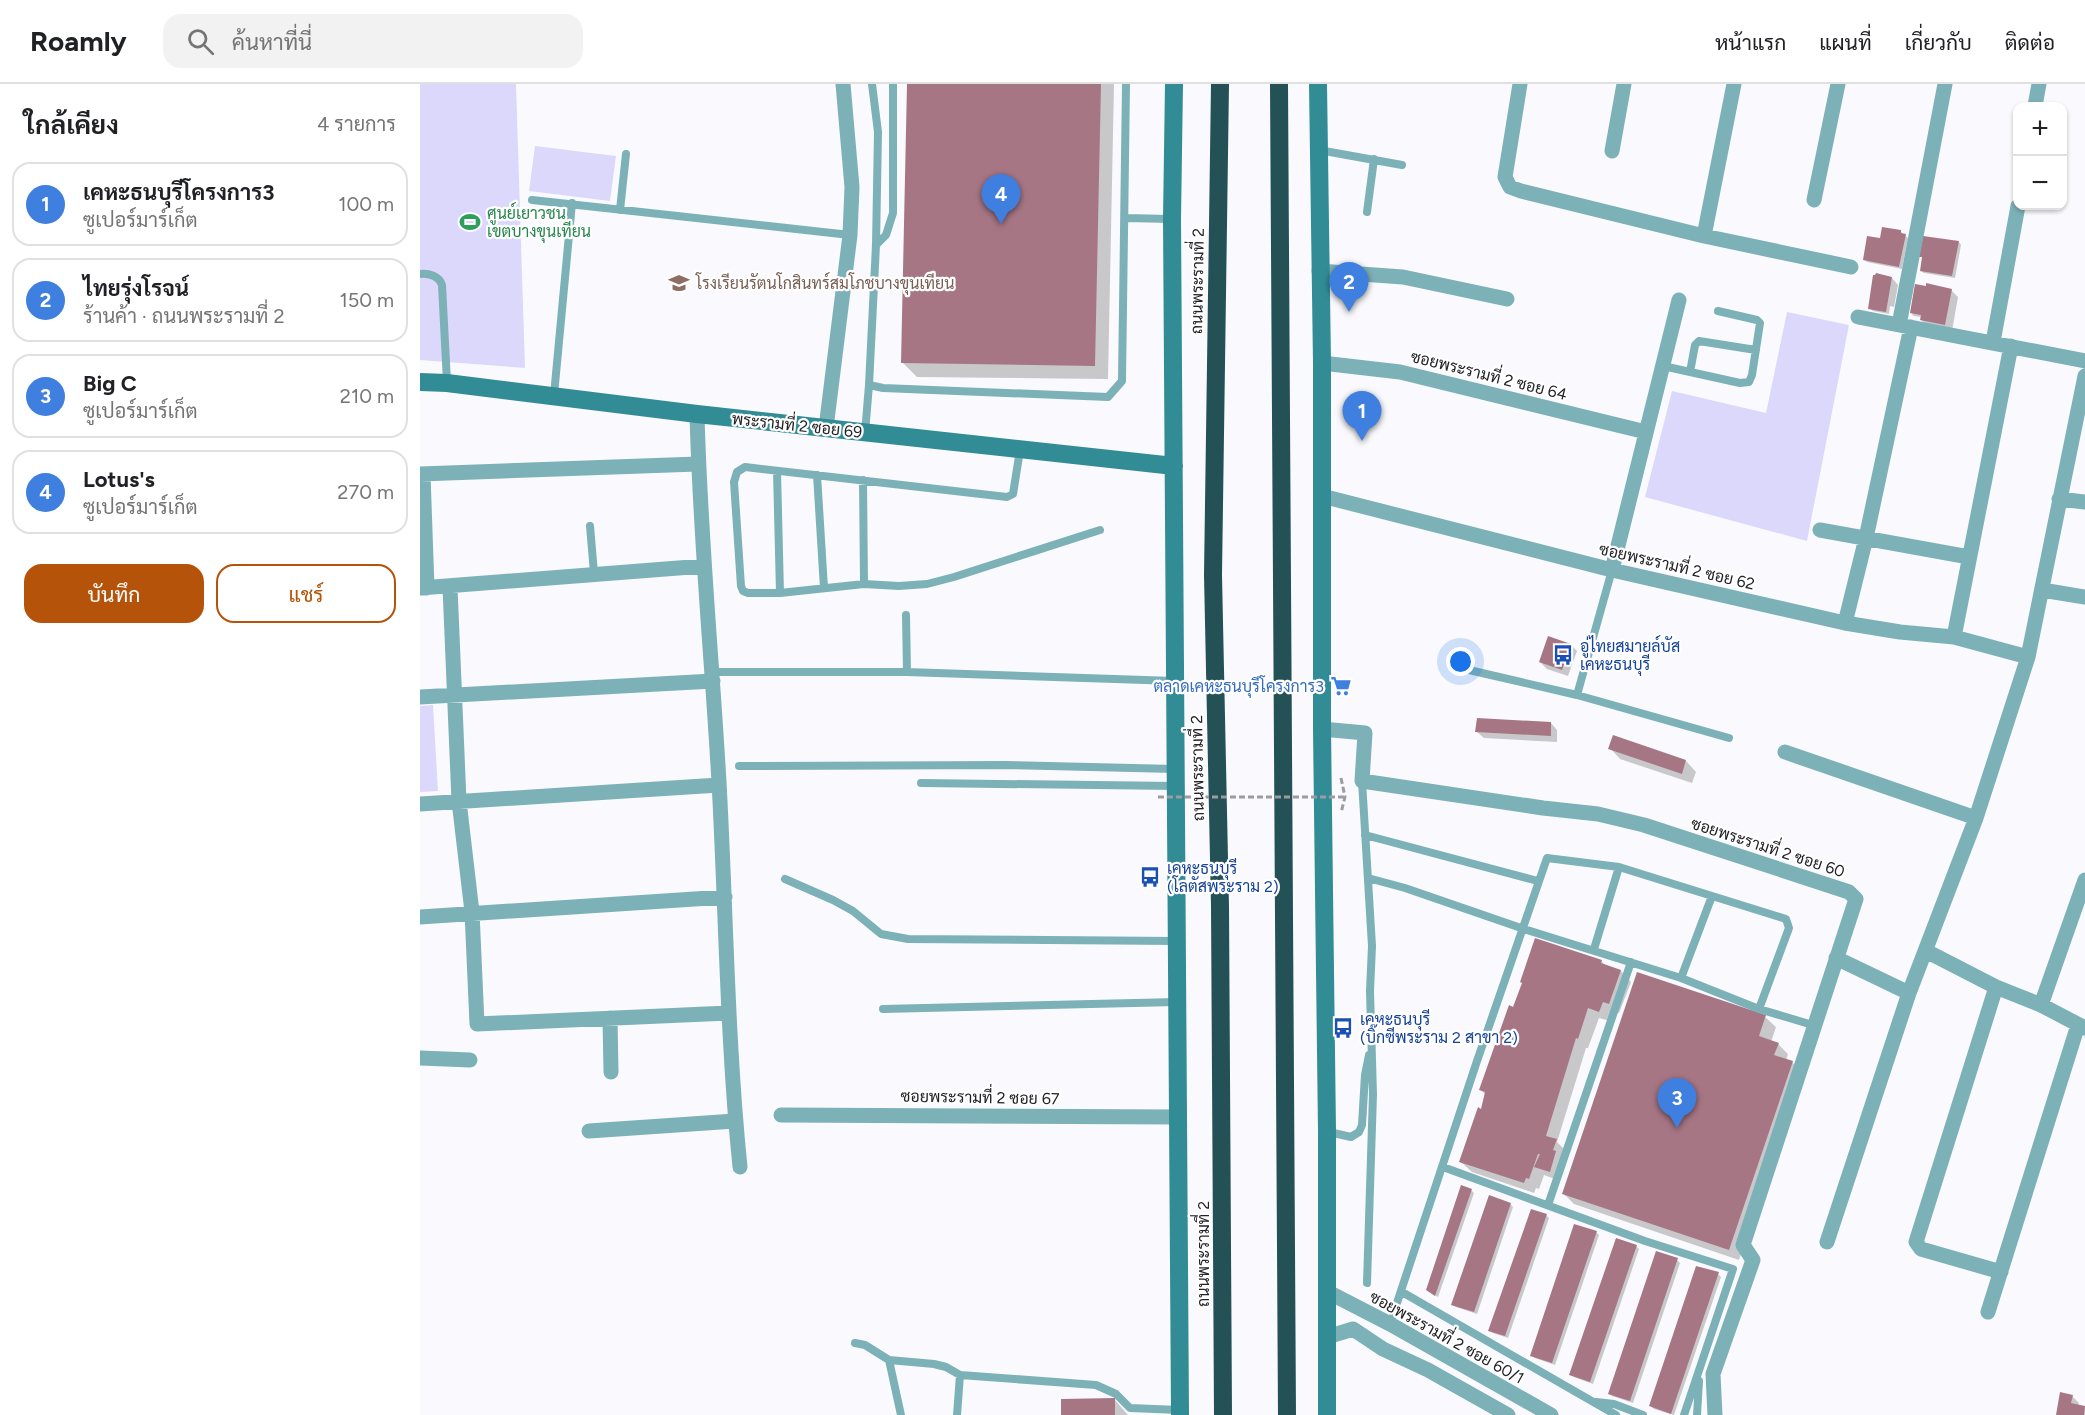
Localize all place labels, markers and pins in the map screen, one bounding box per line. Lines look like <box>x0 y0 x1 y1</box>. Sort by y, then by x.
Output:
pin: 4 <box>982 174 1020 224</box>
place label: ศูนย์เยาวชน เขตบางขุนเทียน <box>487 201 591 243</box>
sports icon: ศูนย์เยาวชน เขตบางขุนเทียน <box>458 210 482 234</box>
pin: 2 <box>1330 262 1368 312</box>
school or university icon: โรงเรียนรัตนโกสินทร์สมโภชบางขุนเทียน <box>667 271 691 295</box>
place label: โรงเรียนรัตนโกสินทร์สมโภชบางขุนเทียน <box>695 271 954 295</box>
pin: 1 <box>1342 392 1382 441</box>
place label: อู่ไทยสมายล์บัส เคหะธนบุรี <box>1580 634 1680 676</box>
bus stop icon: อู่ไทยสมายล์บัส เคหะธนบุรี <box>1551 643 1575 667</box>
supermarket icon: ตลาดเคหะธนบุรีโครงการ3 <box>1329 674 1353 698</box>
place label: ตลาดเคหะธนบุรีโครงการ3 <box>1153 675 1324 698</box>
place label: เคหะธนบุรี (โลตัสพระราม 2) <box>1167 857 1279 896</box>
bus stop icon: เคหะธนบุรี (โลตัสพระราม 2) <box>1138 865 1162 889</box>
place label: เคหะธนบุรี (บิ๊กซีพระราม 2 สาขา 2) <box>1360 1008 1518 1047</box>
bus stop icon: เคหะธนบุรี (บิ๊กซีพระราม 2 สาขา 2) <box>1331 1016 1355 1040</box>
pin: 3 <box>1658 1078 1696 1128</box>

